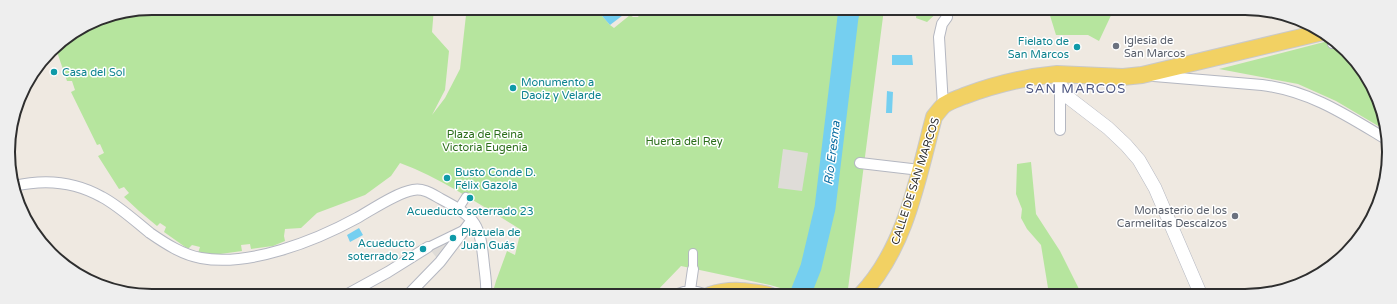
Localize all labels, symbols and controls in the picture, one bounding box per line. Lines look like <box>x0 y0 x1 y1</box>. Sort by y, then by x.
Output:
place label: Iglesia de San Marcos <box>1124 34 1185 60</box>
place label: Fielato de San Marcos <box>1008 35 1069 61</box>
marker: Iglesia de San Marcos <box>1111 41 1121 51</box>
marker: Fielato de San Marcos <box>1072 42 1082 52</box>
place label: Casa del Sol <box>62 66 125 79</box>
marker: Casa del Sol <box>49 67 59 77</box>
place label: Monumento a Daoiz y Velarde <box>521 76 601 102</box>
district label: SAN MARCOS <box>1026 81 1126 97</box>
marker: Monumento a Daoiz y Velarde <box>508 83 518 93</box>
street label: CALLE DE SAN MARCOS <box>889 116 942 246</box>
water label: Río Eresma <box>821 120 843 186</box>
park label: Plaza de Reina Victoria Eugenia <box>442 128 528 154</box>
park label: Huerta del Rey <box>645 135 723 148</box>
place label: Busto Conde D. Félix Gazola <box>455 166 536 192</box>
marker: Busto Conde D. Félix Gazola <box>442 173 452 183</box>
marker: Acueducto soterrado 23 <box>465 193 475 203</box>
place label: Monasterio de los Carmelitas Descalzos <box>1117 204 1227 230</box>
place label: Acueducto soterrado 23 <box>406 205 534 218</box>
marker: Monasterio de los Carmelitas Descalzos <box>1230 211 1240 221</box>
place label: Plazuela de Juan Guás <box>461 226 521 252</box>
marker: Plazuela de Juan Guás <box>448 233 458 243</box>
place label: Acueducto soterrado 22 <box>348 237 415 263</box>
marker: Acueducto soterrado 22 <box>418 244 428 254</box>

